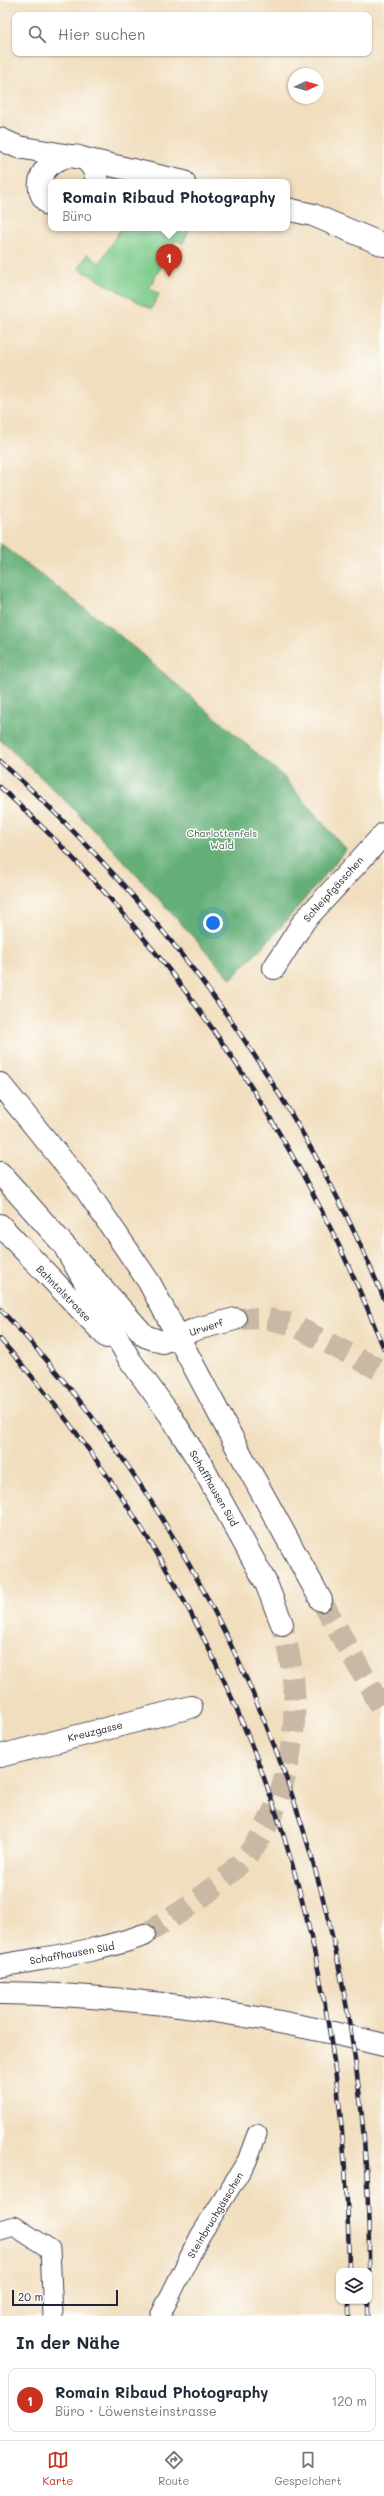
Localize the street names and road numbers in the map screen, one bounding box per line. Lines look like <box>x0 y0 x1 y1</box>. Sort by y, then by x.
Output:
street label: Schleipfgässchen <box>300 853 366 925</box>
street label: Bahntalstrasse <box>34 1262 94 1324</box>
street label: Urwerf <box>187 1315 226 1339</box>
street label: Schaffhausen Süd <box>187 1447 241 1529</box>
street label: Kreuzgasse <box>66 1717 124 1745</box>
street label: Schaffhausen Süd <box>29 1939 115 1967</box>
street label: Steinbruchgässchen <box>184 2169 246 2261</box>

